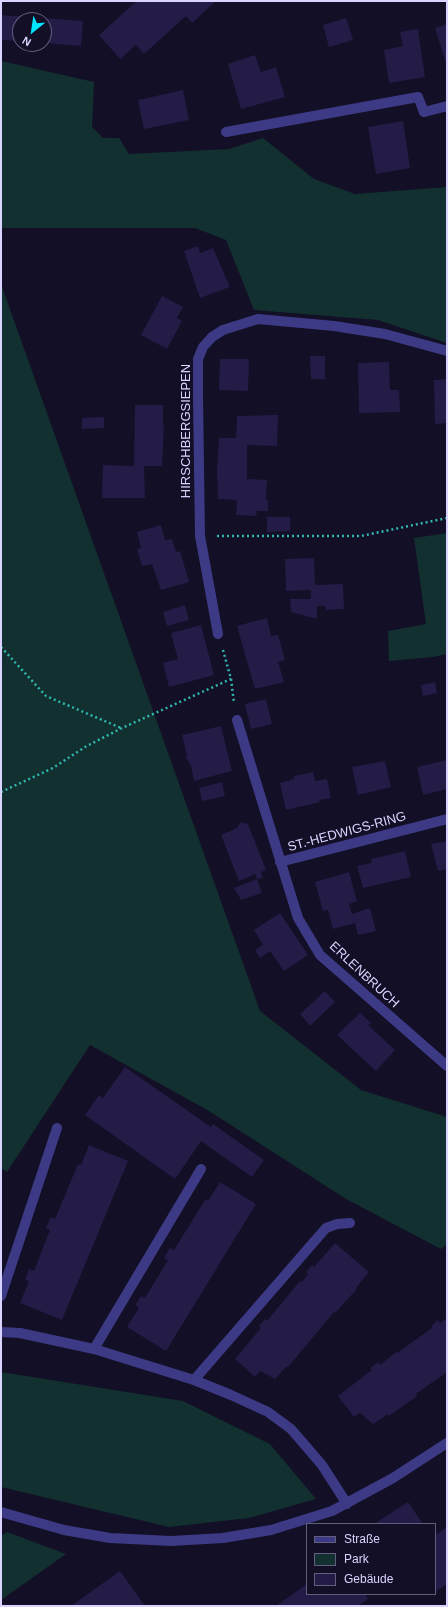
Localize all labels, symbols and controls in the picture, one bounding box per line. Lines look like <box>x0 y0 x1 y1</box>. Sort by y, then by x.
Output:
north arrow <box>12 12 52 52</box>
text: N <box>20 34 33 49</box>
street label: HIRSCHBERGSIEPEN <box>178 364 194 498</box>
street label: ST.-HEDWIGS-RING <box>286 809 408 855</box>
street label: ERLENBRUCH <box>326 939 402 1011</box>
legend <box>306 1523 436 1595</box>
text: Straße <box>344 1532 380 1546</box>
text: Park <box>344 1552 369 1566</box>
text: Gebäude <box>344 1572 393 1586</box>

